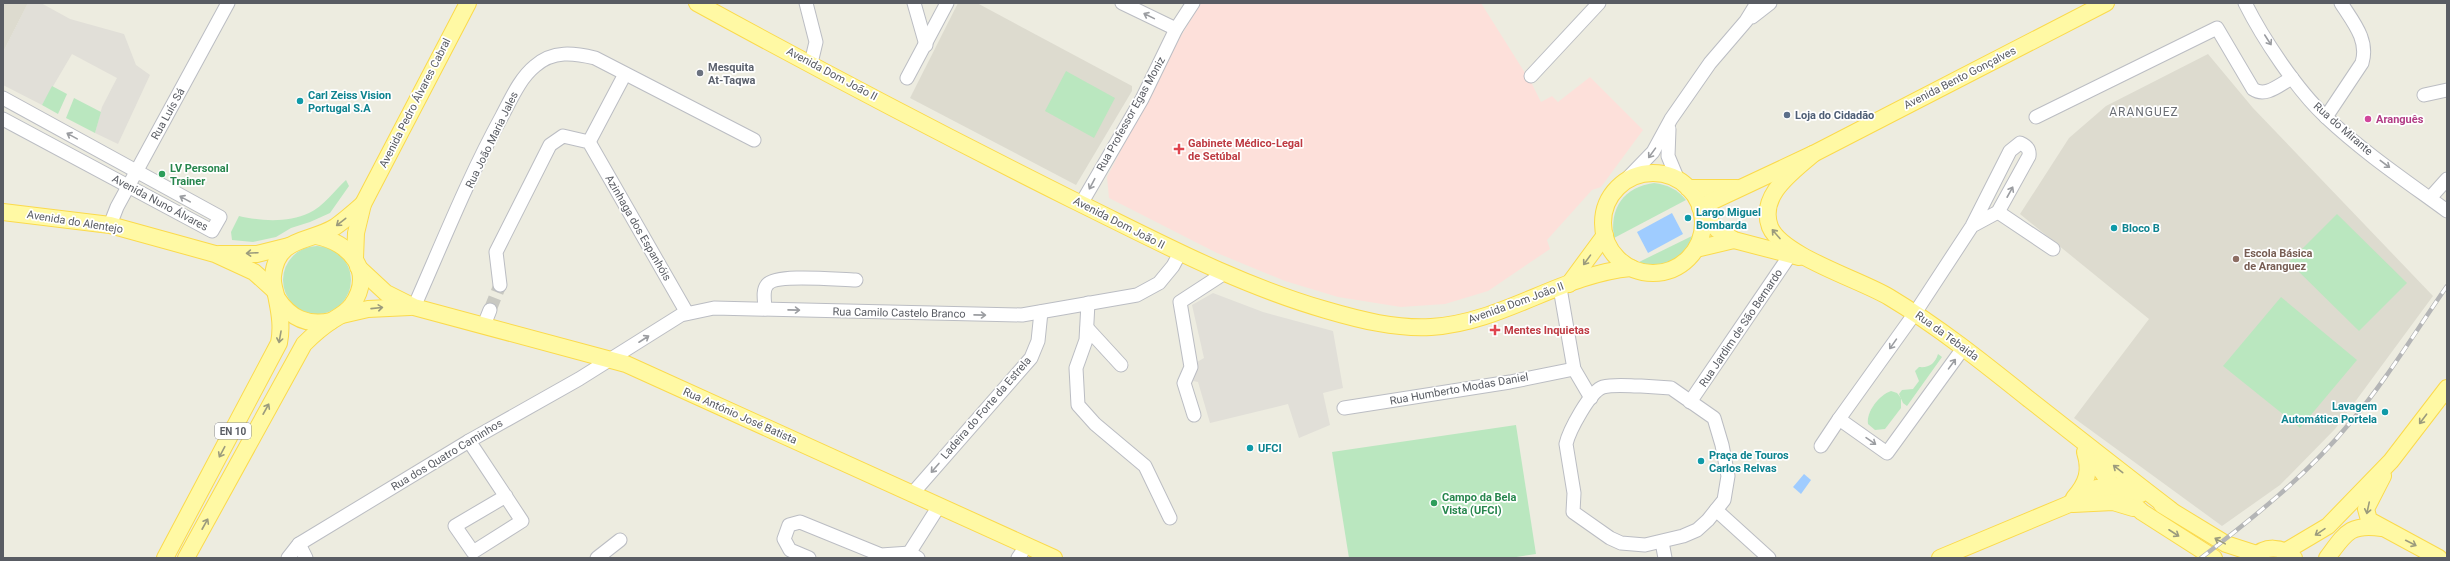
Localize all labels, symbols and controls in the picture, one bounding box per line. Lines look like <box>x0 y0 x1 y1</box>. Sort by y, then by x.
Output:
one-way arrow <box>1144 12 1156 19</box>
one-way arrow <box>2264 34 2272 45</box>
street label: Avenida Pedro Álvares Cabral <box>377 36 453 170</box>
street label: Avenida Bento Gonçalves <box>1902 44 2018 112</box>
street label: Avenida Dom João II <box>784 45 880 103</box>
street label: Rua Professor Egas Moniz <box>1094 54 1168 173</box>
place label: Mesquita At-Taqwa <box>708 61 756 87</box>
marker: Mesquita At-Taqwa <box>695 68 705 78</box>
street label: Rua Luís Sá <box>149 86 187 142</box>
place label: Carl Zeiss Vision Portugal S.A <box>308 89 391 115</box>
street label: Rua João Maria Jales <box>463 89 521 190</box>
marker: Carl Zeiss Vision Portugal S.A <box>295 96 305 106</box>
street label: Rua do Mirante <box>2311 100 2375 158</box>
district label: ARANGUEZ <box>2109 105 2179 119</box>
place label: Loja do Cidadão <box>1795 109 1874 122</box>
marker: Loja do Cidadão <box>1782 110 1792 120</box>
place label: Aranguês <box>2376 113 2424 126</box>
marker: Aranguês <box>2363 114 2373 124</box>
one-way arrow <box>66 131 78 139</box>
place label: Gabinete Médico-Legal de Setúbal <box>1188 137 1303 163</box>
marker: Gabinete Médico-Legal de Setúbal <box>1173 143 1185 155</box>
one-way arrow <box>1648 147 1656 158</box>
one-way arrow <box>2379 160 2390 169</box>
place label: LV Personal Trainer <box>170 162 229 188</box>
marker: LV Personal Trainer <box>157 169 167 179</box>
street label: Avenida Nuno Álvares <box>110 172 211 234</box>
street label: Azinhaga dos Espanhóis <box>602 173 674 284</box>
one-way arrow <box>1088 178 1095 190</box>
one-way arrow <box>2006 186 2014 198</box>
one-way arrow <box>179 194 191 202</box>
street label: Avenida Dom João II <box>1071 194 1167 252</box>
place label: Largo Miguel Bombarda <box>1696 206 1761 232</box>
street label: Avenida do Alentejo <box>26 208 124 236</box>
marker: Largo Miguel Bombarda <box>1683 213 1693 223</box>
one-way arrow <box>336 218 347 226</box>
place label: Bloco B <box>2122 222 2160 235</box>
marker: Bloco B <box>2109 223 2119 233</box>
one-way arrow <box>1772 229 1781 240</box>
place label: Escola Básica de Aranguez <box>2244 247 2313 273</box>
one-way arrow <box>246 250 259 257</box>
marker: Escola Básica de Aranguez <box>2231 254 2241 264</box>
one-way arrow <box>1583 255 1592 266</box>
street label: Rua Jardim de São Bernardo <box>1697 267 1785 389</box>
street label: Avenida Dom João II <box>1466 280 1566 326</box>
one-way arrow <box>370 304 383 312</box>
street label: Rua Camilo Castelo Branco <box>832 305 966 321</box>
one-way arrow <box>787 306 800 314</box>
street label: Rua da Tebaida <box>1913 309 1981 363</box>
one-way arrow <box>973 311 986 318</box>
marker: Mentes Inquietas <box>1489 324 1501 336</box>
place label: Mentes Inquietas <box>1504 324 1590 337</box>
one-way arrow <box>276 330 284 343</box>
one-way arrow <box>638 334 649 343</box>
one-way arrow <box>1889 339 1897 350</box>
street label: Ladeira do Forte da Estrela <box>938 354 1034 462</box>
one-way arrow <box>1947 359 1956 370</box>
street label: Rua Humberto Modas Daniel <box>1389 370 1529 408</box>
street label: Rua António José Batista <box>681 385 799 447</box>
place label: Lavagem Automática Portela <box>2281 400 2377 426</box>
one-way arrow <box>263 404 271 416</box>
marker: Lavagem Automática Portela <box>2380 407 2390 417</box>
one-way arrow <box>2419 413 2428 424</box>
street label: Rua dos Quatro Caminhos <box>389 416 505 493</box>
road number: EN 10 <box>215 423 251 439</box>
one-way arrow <box>1865 437 1876 445</box>
place label: UFCI <box>1258 442 1282 455</box>
marker: UFCI <box>1245 443 1255 453</box>
one-way arrow <box>217 446 225 458</box>
place label: Praça de Touros Carlos Relvas <box>1709 449 1789 475</box>
marker: Praça de Touros Carlos Relvas <box>1696 456 1706 466</box>
one-way arrow <box>931 462 940 472</box>
one-way arrow <box>2113 465 2124 473</box>
place label: Campo da Bela Vista (UFCI) <box>1442 491 1516 517</box>
marker: Campo da Bela Vista (UFCI) <box>1429 498 1439 508</box>
one-way arrow <box>2364 501 2372 514</box>
one-way arrow <box>201 518 209 530</box>
one-way arrow <box>2315 528 2326 536</box>
one-way arrow <box>2168 529 2179 537</box>
one-way arrow <box>2214 536 2226 544</box>
one-way arrow <box>2404 540 2416 547</box>

